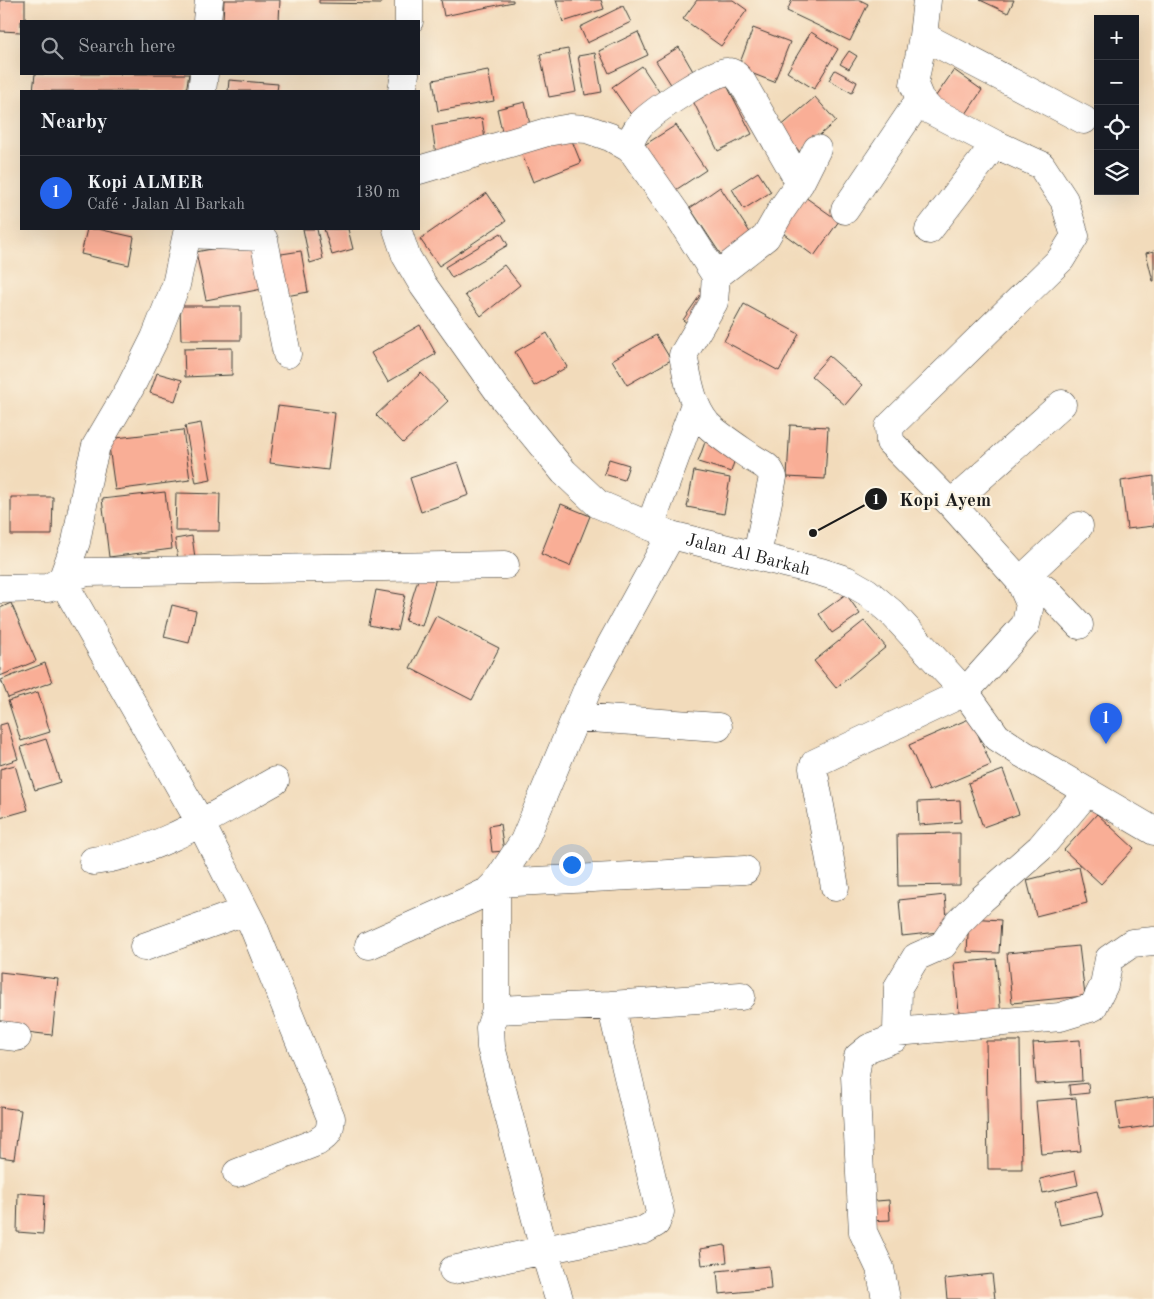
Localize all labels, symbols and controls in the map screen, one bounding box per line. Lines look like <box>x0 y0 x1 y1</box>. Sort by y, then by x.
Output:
map controls <box>1094 15 1139 195</box>
button: + <box>1094 15 1139 60</box>
search box <box>20 20 420 75</box>
icon: search <box>38 34 66 62</box>
text: Search here <box>78 38 175 57</box>
button: − <box>1094 60 1139 105</box>
button: locate <box>1094 105 1139 150</box>
text: Nearby <box>40 112 108 133</box>
button: layers <box>1094 150 1139 195</box>
text: Kopi ALMER <box>87 174 203 193</box>
text: 1 <box>51 185 61 201</box>
text: 130 m <box>355 185 400 201</box>
text: Café · Jalan Al Barkah <box>87 197 245 213</box>
callout: Kopi Ayem <box>864 482 1001 516</box>
text: Kopi Ayem <box>899 492 991 511</box>
text: 1 <box>872 493 880 508</box>
street label: Jalan Al Barkah <box>684 531 812 579</box>
pin: 1 <box>1090 703 1122 744</box>
your location <box>559 852 585 878</box>

